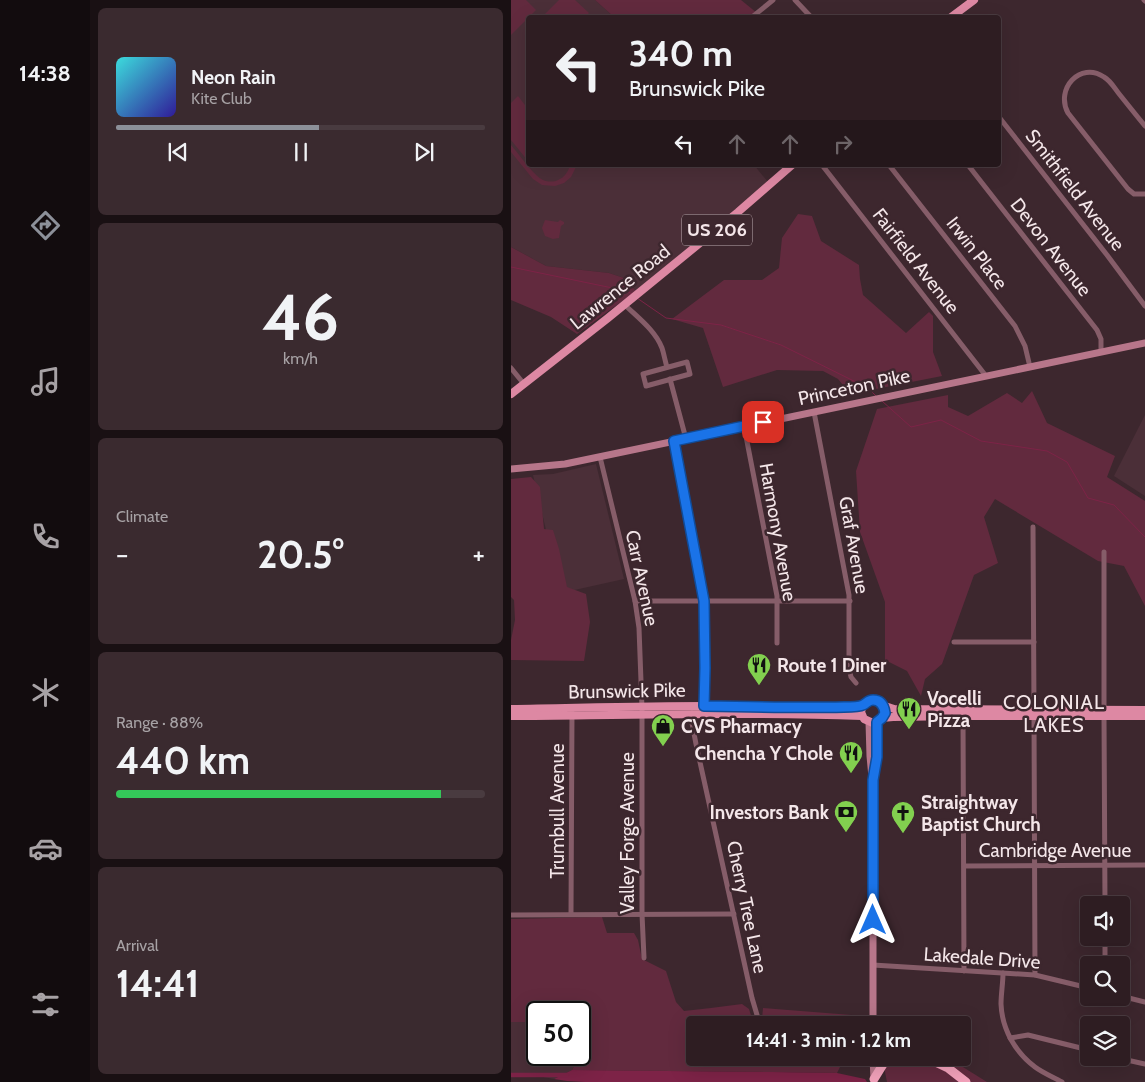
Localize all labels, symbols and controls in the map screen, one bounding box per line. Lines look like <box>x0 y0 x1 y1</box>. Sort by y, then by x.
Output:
text: 340 m <box>629 32 733 75</box>
icon: left <box>546 35 611 100</box>
text: 14:38 <box>19 60 71 87</box>
text: Neon Rain <box>191 66 276 89</box>
text: Brunswick Pike <box>629 75 765 102</box>
text: Kite Club <box>191 89 252 108</box>
street label: Smithfield Avenue <box>1020 125 1130 256</box>
icon: left <box>670 130 698 158</box>
icon: ahead <box>723 130 751 158</box>
icon: ahead <box>776 130 804 158</box>
icon: right <box>829 130 857 158</box>
icon: previous <box>164 138 192 166</box>
icon: pause <box>287 138 315 166</box>
icon: next <box>410 138 438 166</box>
street label: Devon Avenue <box>1006 193 1097 301</box>
street label: Fairfield Avenue <box>868 204 964 319</box>
icon: directions <box>28 208 63 243</box>
street label: Irwin Place <box>941 212 1013 294</box>
road number: US 206 <box>682 214 752 246</box>
street label: Lawrence Road <box>565 240 675 334</box>
text: 46 <box>262 277 339 356</box>
text: km/h <box>283 349 318 368</box>
icon: music <box>28 364 63 399</box>
street label: Princeton Pike <box>796 364 912 410</box>
pin <box>742 401 784 443</box>
icon: arrive <box>749 408 777 436</box>
street label: Harmony Avenue <box>755 461 802 603</box>
street label: Graf Avenue <box>834 495 874 596</box>
text: Climate <box>116 507 168 526</box>
icon: phone <box>28 519 63 554</box>
street label: Carr Avenue <box>621 528 663 628</box>
text: 20.5° <box>257 531 344 578</box>
text: − <box>116 537 128 571</box>
text: + <box>473 537 485 571</box>
restaurant icon: Route 1 Diner <box>746 652 772 686</box>
place label: Route 1 Diner <box>777 654 887 677</box>
icon: climate <box>28 675 63 710</box>
street label: Brunswick Pike <box>568 678 686 704</box>
place label: Vocelli Pizza <box>927 687 982 732</box>
district label: COLONIAL LAKES <box>1003 690 1105 737</box>
restaurant icon: Vocelli Pizza <box>896 696 922 730</box>
text: Range · 88% <box>116 713 203 732</box>
shop icon: CVS Pharmacy <box>650 713 676 747</box>
place label: CVS Pharmacy <box>681 715 803 738</box>
text: 440 km <box>116 737 250 784</box>
restaurant icon: Chencha Y Chole <box>838 740 864 774</box>
place label: Chencha Y Chole <box>695 742 833 765</box>
street label: Trumbull Avenue <box>546 743 569 879</box>
street label: Valley Forge Avenue <box>616 752 639 914</box>
place label: Straightway Baptist Church <box>921 791 1041 836</box>
bank icon: Investors Bank <box>833 799 859 833</box>
church icon: Straightway Baptist Church <box>890 800 916 834</box>
place label: Investors Bank <box>710 801 830 824</box>
icon: car <box>28 831 63 866</box>
street label: Cherry Tree Lane <box>722 839 772 975</box>
street label: Cambridge Avenue <box>979 839 1131 862</box>
position arrow <box>846 893 898 945</box>
map controls <box>1080 896 1130 1066</box>
button: sound <box>1080 896 1130 946</box>
text: Arrival <box>116 936 159 955</box>
street label: Lakedale Drive <box>923 942 1041 974</box>
button: search <box>1080 956 1130 1006</box>
text: 14:41 <box>116 960 199 1007</box>
icon: filters <box>28 987 63 1022</box>
speed limit sign: 50 <box>526 1001 591 1066</box>
button: layers <box>1080 1016 1130 1066</box>
text: 14:41 · 3 min · 1.2 km <box>746 1029 911 1052</box>

